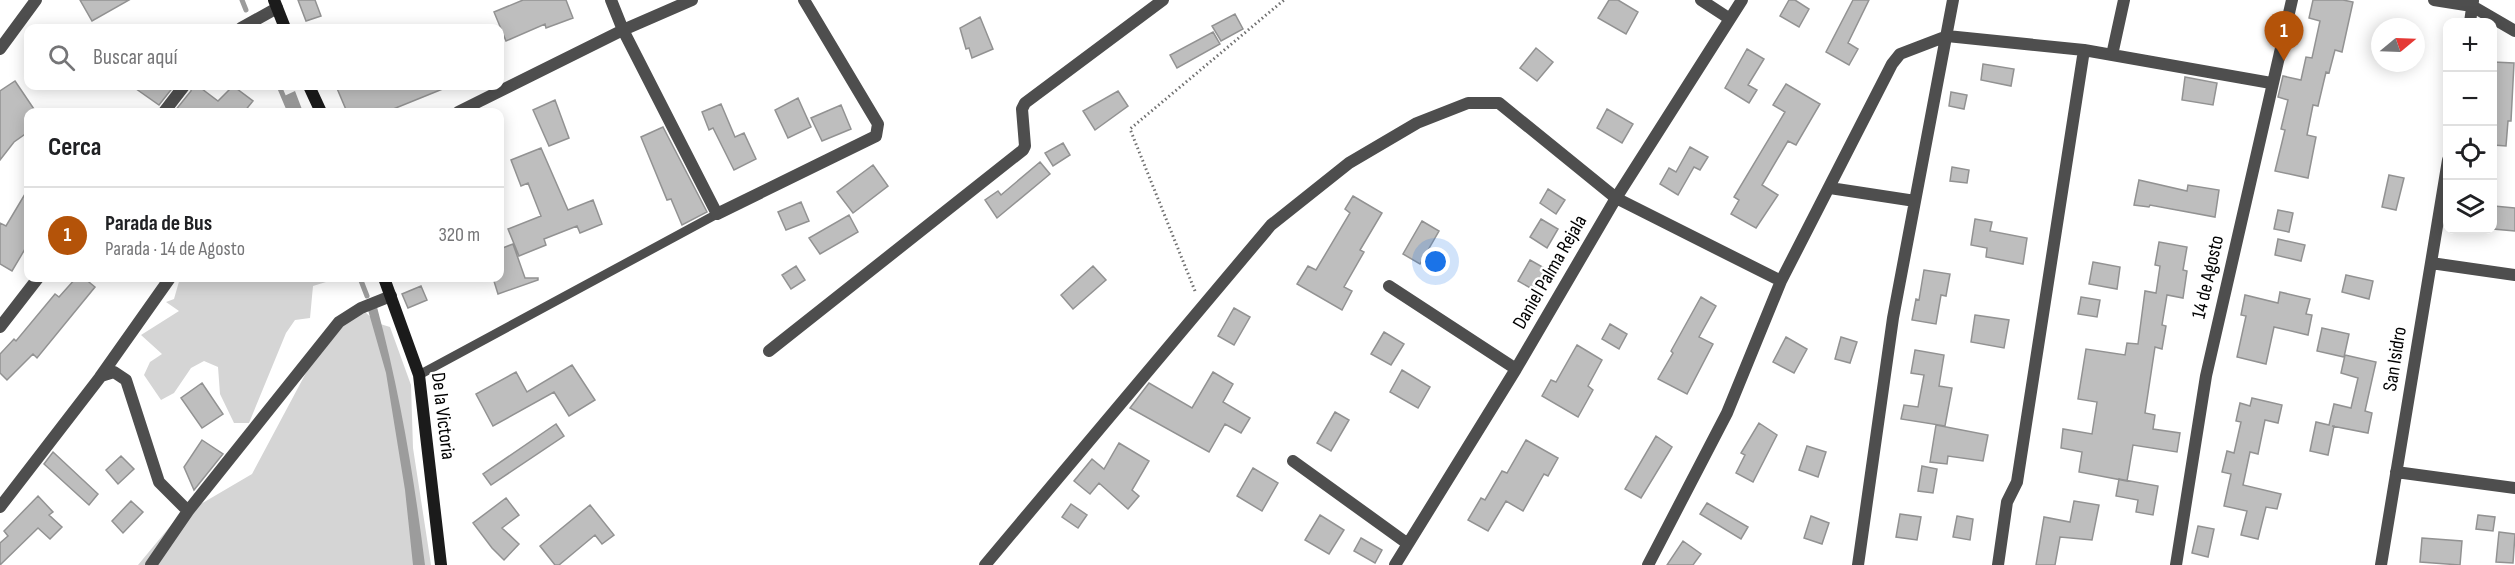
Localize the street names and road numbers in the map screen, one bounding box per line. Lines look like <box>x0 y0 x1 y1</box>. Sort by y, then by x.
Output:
street label: Daniel Palma Rejala <box>1508 211 1592 333</box>
street label: 14 de Agosto <box>2187 233 2229 321</box>
street label: San Isidro <box>2378 325 2412 393</box>
street label: De la Victoria <box>426 371 460 461</box>

